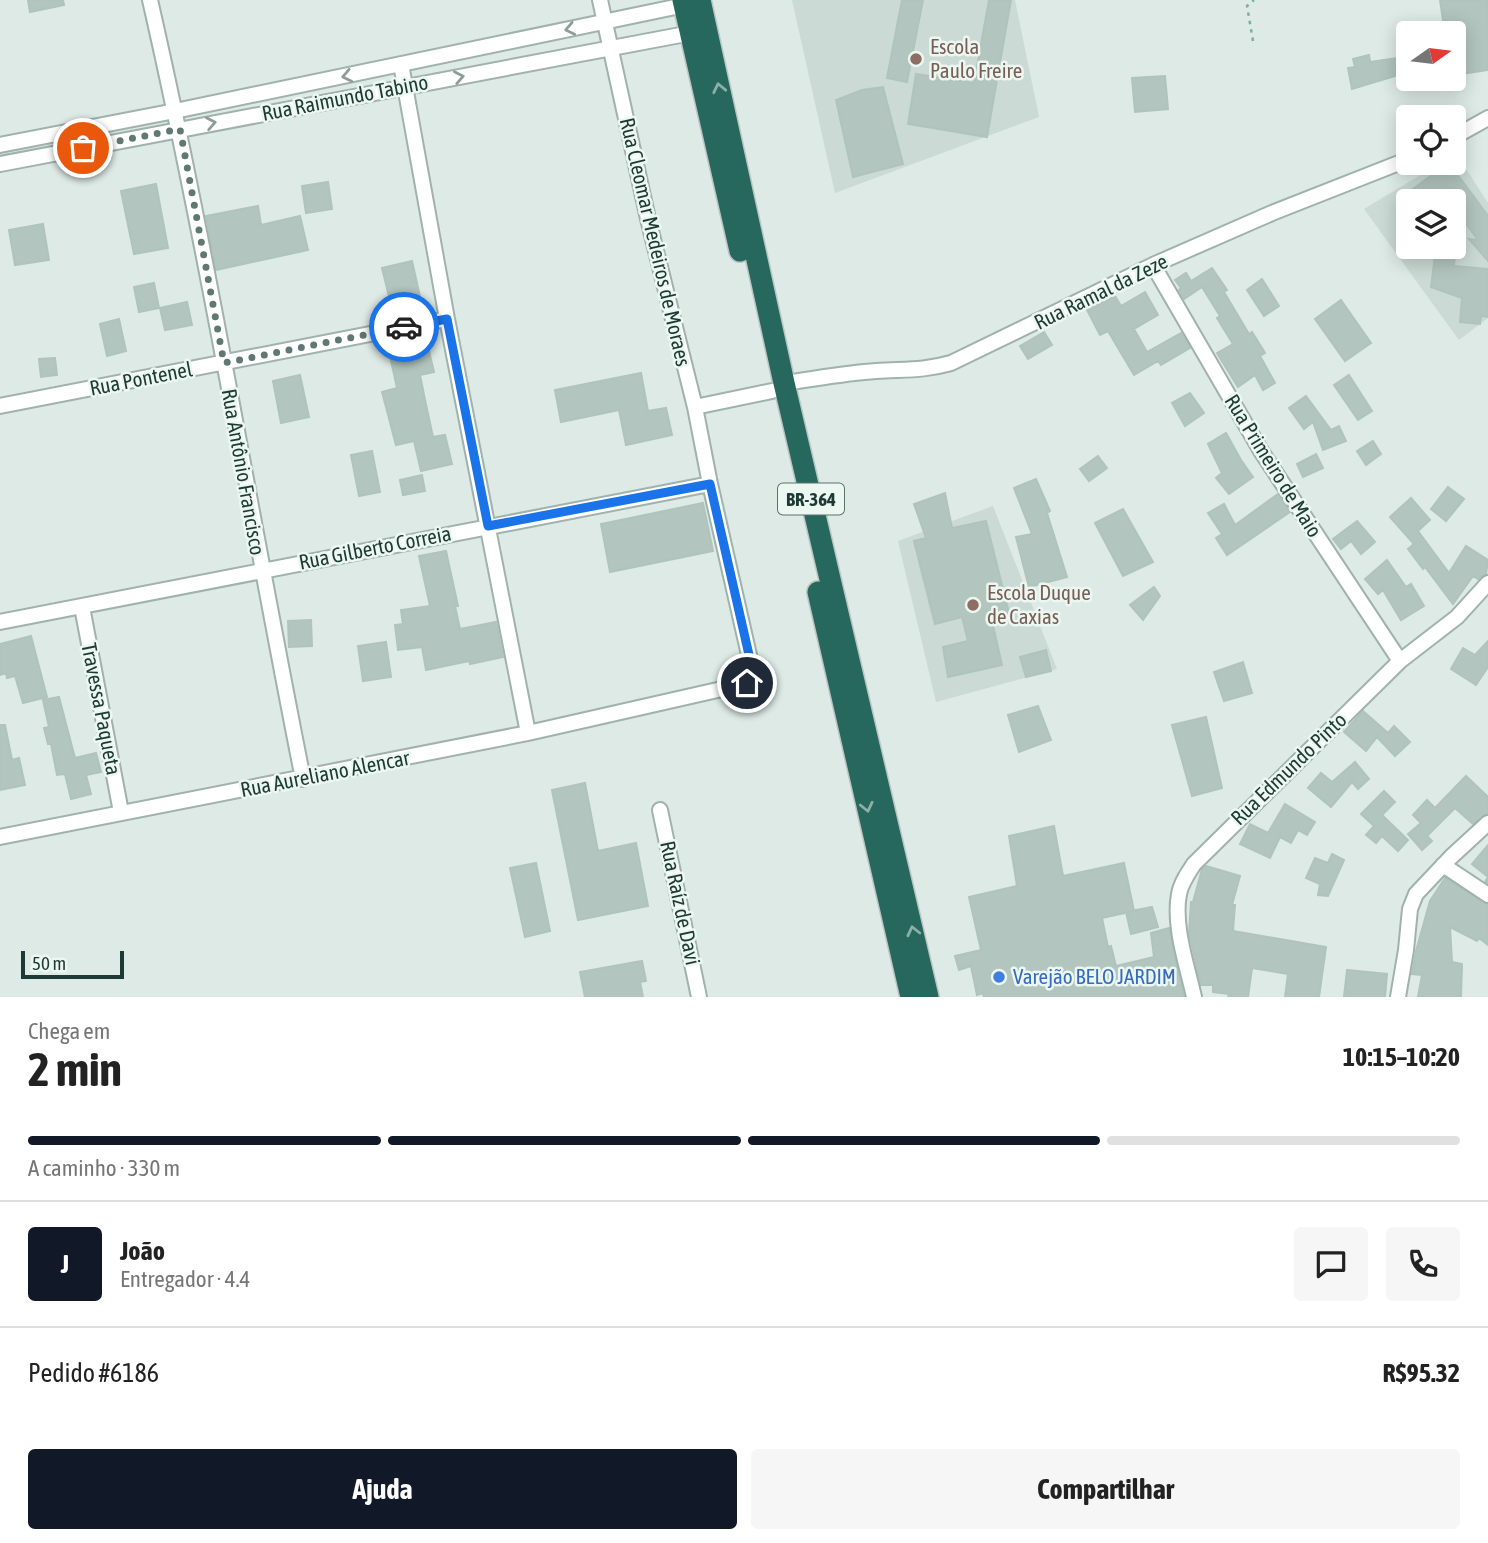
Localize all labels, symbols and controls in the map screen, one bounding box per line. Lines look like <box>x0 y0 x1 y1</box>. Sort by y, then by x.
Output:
one-way arrow <box>564 21 576 36</box>
north arrow <box>1396 21 1466 91</box>
map controls <box>1396 21 1466 259</box>
place label: Escola Paulo Freire <box>930 34 1022 82</box>
marker: Escola Paulo Freire <box>908 51 924 67</box>
one-way arrow <box>341 67 353 82</box>
street label: Rua Raimundo Tabino <box>260 69 430 125</box>
one-way arrow <box>453 70 465 85</box>
one-way arrow <box>713 82 728 94</box>
button: locate <box>1396 105 1466 175</box>
street label: Rua Cleomar Medeiros de Moraes <box>616 115 696 368</box>
one-way arrow <box>205 117 217 132</box>
pin <box>53 118 113 178</box>
icon: bag <box>64 129 102 167</box>
button: layers <box>1396 189 1466 259</box>
street label: Rua Ramal da Zeze <box>1030 248 1171 334</box>
courier <box>369 292 439 362</box>
icon: car <box>385 308 423 346</box>
street label: Rua Pontenel <box>87 356 195 400</box>
street label: Rua Antônio Francisco <box>218 387 270 557</box>
street label: Rua Primeiro de Maio <box>1220 390 1327 541</box>
road number: BR-364 <box>778 484 844 514</box>
street label: Rua Gilberto Correia <box>297 520 453 574</box>
place label: Escola Duque de Caxias <box>987 580 1091 628</box>
marker: Escola Duque de Caxias <box>965 597 981 613</box>
street label: Travessa Paqueta <box>77 641 127 777</box>
pin <box>717 653 777 713</box>
icon: home <box>728 664 766 702</box>
street label: Rua Edmundo Pinto <box>1226 707 1351 829</box>
street label: Rua Aureliano Alencar <box>238 745 412 801</box>
one-way arrow <box>859 801 874 813</box>
street label: Rua Raíz de Davi <box>656 839 706 967</box>
one-way arrow <box>906 925 921 937</box>
scale bar <box>21 948 124 980</box>
text: 50 m <box>32 952 66 974</box>
place label: Varejão BELO JARDIM <box>1013 964 1176 988</box>
marker: Varejão BELO JARDIM <box>991 969 1007 985</box>
text: Chega em <box>28 1018 110 1044</box>
text: 10:15–10:20 <box>1343 1042 1460 1072</box>
text: 2 min <box>28 1043 122 1096</box>
text: A caminho · 330 m <box>28 1155 180 1181</box>
button: chat <box>1294 1227 1368 1301</box>
button: phone <box>1386 1227 1460 1301</box>
text: João <box>120 1236 165 1266</box>
text: J <box>61 1249 69 1279</box>
text: Entregador · 4.4 <box>120 1266 250 1292</box>
text: Pedido #6186 <box>28 1358 159 1388</box>
text: R$95.32 <box>1383 1358 1460 1388</box>
button: Ajuda <box>28 1449 737 1529</box>
button: Compartilhar <box>751 1449 1460 1529</box>

